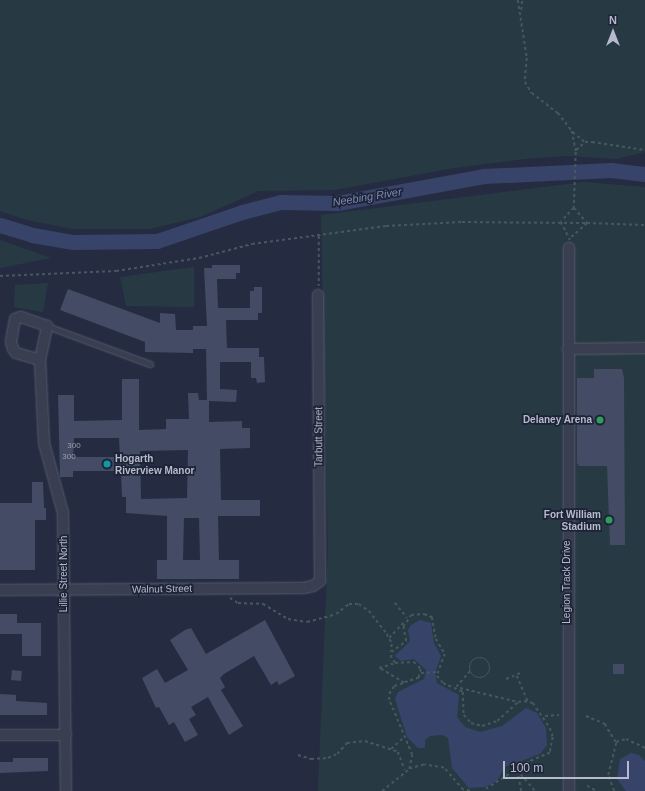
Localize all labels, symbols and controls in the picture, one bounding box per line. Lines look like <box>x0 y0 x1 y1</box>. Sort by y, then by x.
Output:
north arrow <box>593 12 633 52</box>
text: N <box>609 14 617 26</box>
water label: Neebing River <box>332 185 402 209</box>
street label: Tarbutt Street <box>313 407 325 467</box>
place label: Delaney Arena <box>523 414 592 426</box>
marker: Delaney Arena <box>595 415 605 425</box>
house number: 300 <box>67 441 81 451</box>
house number: 300 <box>62 452 76 462</box>
place label: Hogarth Riverview Manor <box>115 452 194 476</box>
marker: Hogarth Riverview Manor <box>102 459 112 469</box>
place label: Fort William Stadium <box>544 508 601 532</box>
marker: Fort William Stadium <box>604 515 614 525</box>
street label: Lillie Street North <box>58 536 70 612</box>
street label: Legion Track Drive <box>561 540 573 624</box>
street label: Walnut Street <box>132 582 192 596</box>
scale bar <box>505 753 631 779</box>
text: 100 m <box>510 761 543 775</box>

